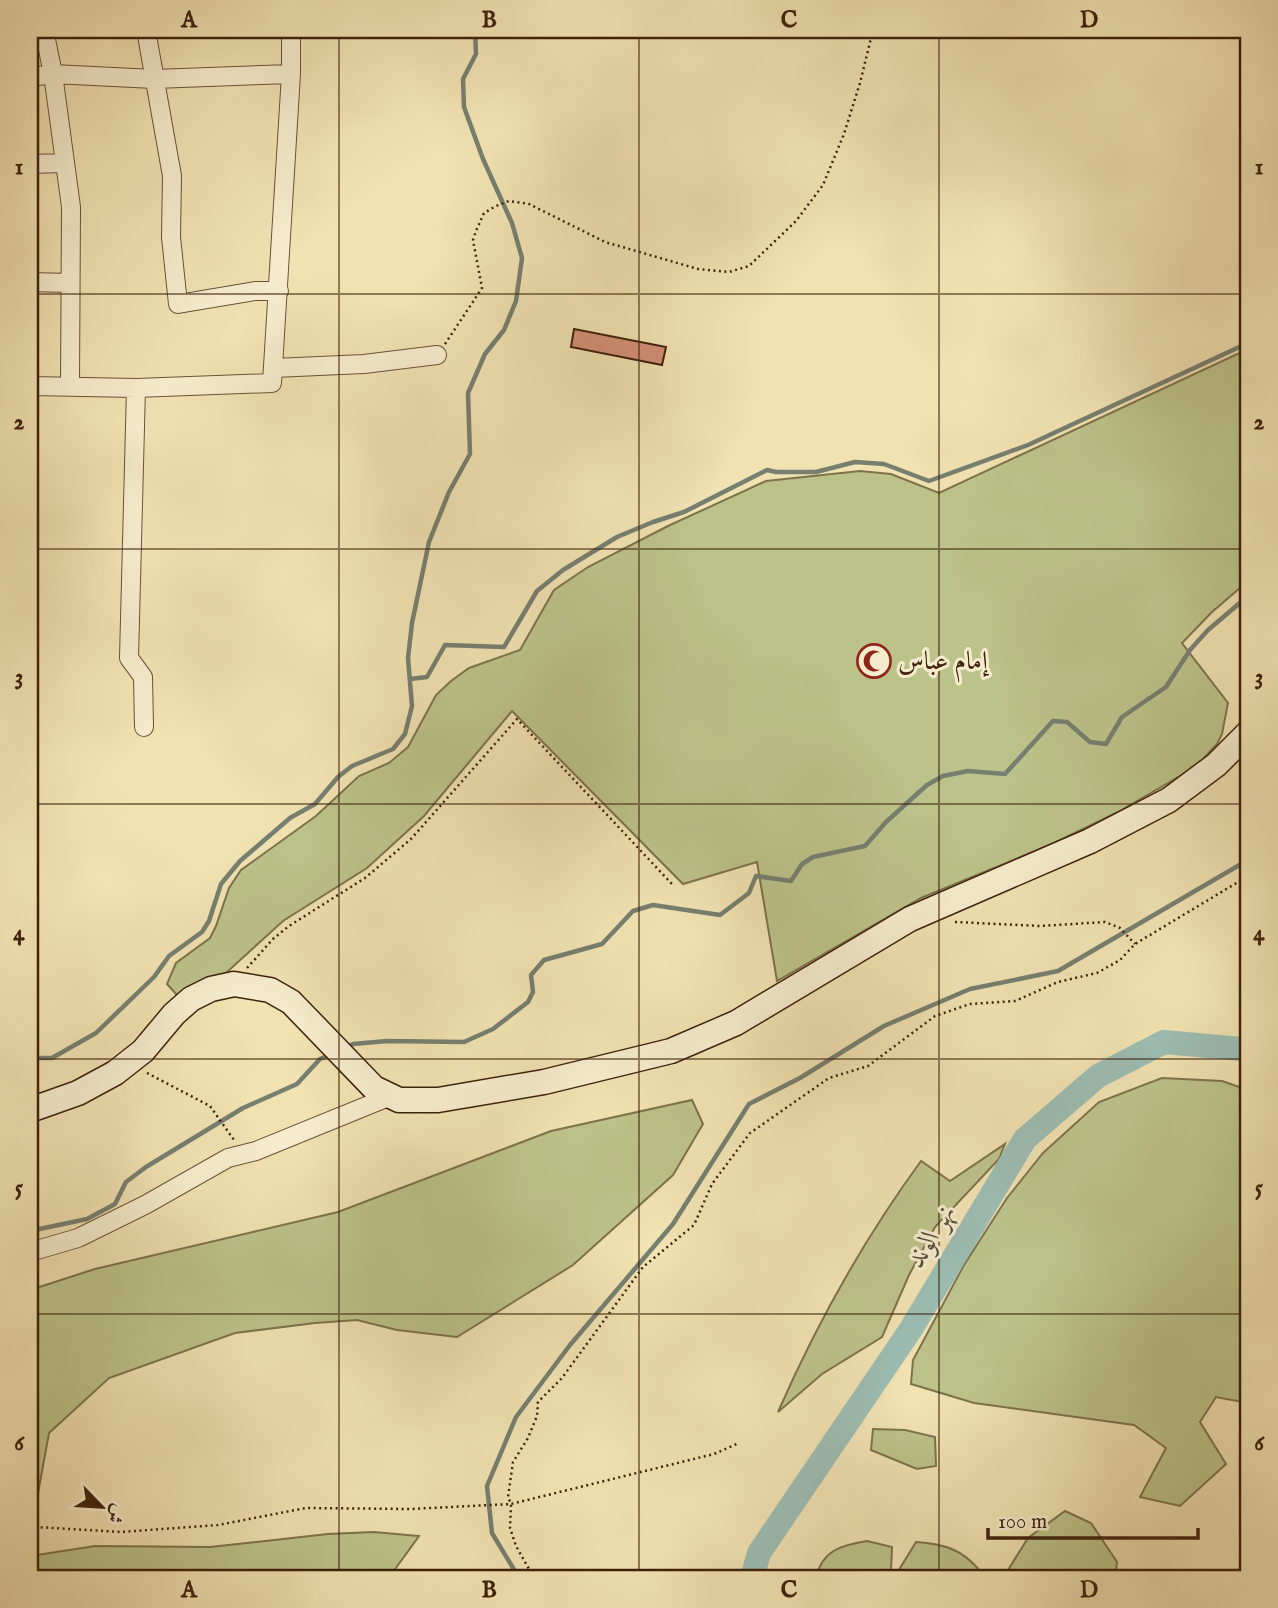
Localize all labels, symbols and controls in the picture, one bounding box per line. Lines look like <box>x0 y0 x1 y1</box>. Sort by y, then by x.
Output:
text: A <box>180 6 198 35</box>
text: B <box>481 6 497 35</box>
text: C <box>781 6 798 35</box>
text: D <box>1080 6 1098 35</box>
text: 1 <box>15 153 23 182</box>
text: 1 <box>1255 153 1263 182</box>
text: 2 <box>14 408 25 437</box>
text: 2 <box>1254 408 1265 437</box>
mosque icon: إمام عباس <box>855 642 893 680</box>
place label: إمام عباس <box>898 645 990 683</box>
text: 3 <box>15 663 23 692</box>
text: 3 <box>1255 663 1263 692</box>
text: 4 <box>13 919 25 948</box>
text: 4 <box>1253 919 1265 948</box>
text: 5 <box>15 1174 24 1203</box>
text: 5 <box>1255 1174 1264 1203</box>
water label: نهر الوند <box>899 1197 965 1275</box>
text: 6 <box>14 1429 25 1458</box>
text: 6 <box>1254 1429 1265 1458</box>
north arrow <box>66 1472 136 1542</box>
scale bar <box>988 1496 1198 1540</box>
text: ش <box>101 1500 130 1527</box>
text: 100 m <box>998 1509 1047 1536</box>
text: A <box>180 1576 198 1605</box>
text: B <box>481 1576 497 1605</box>
text: C <box>781 1576 798 1605</box>
text: D <box>1080 1576 1098 1605</box>

